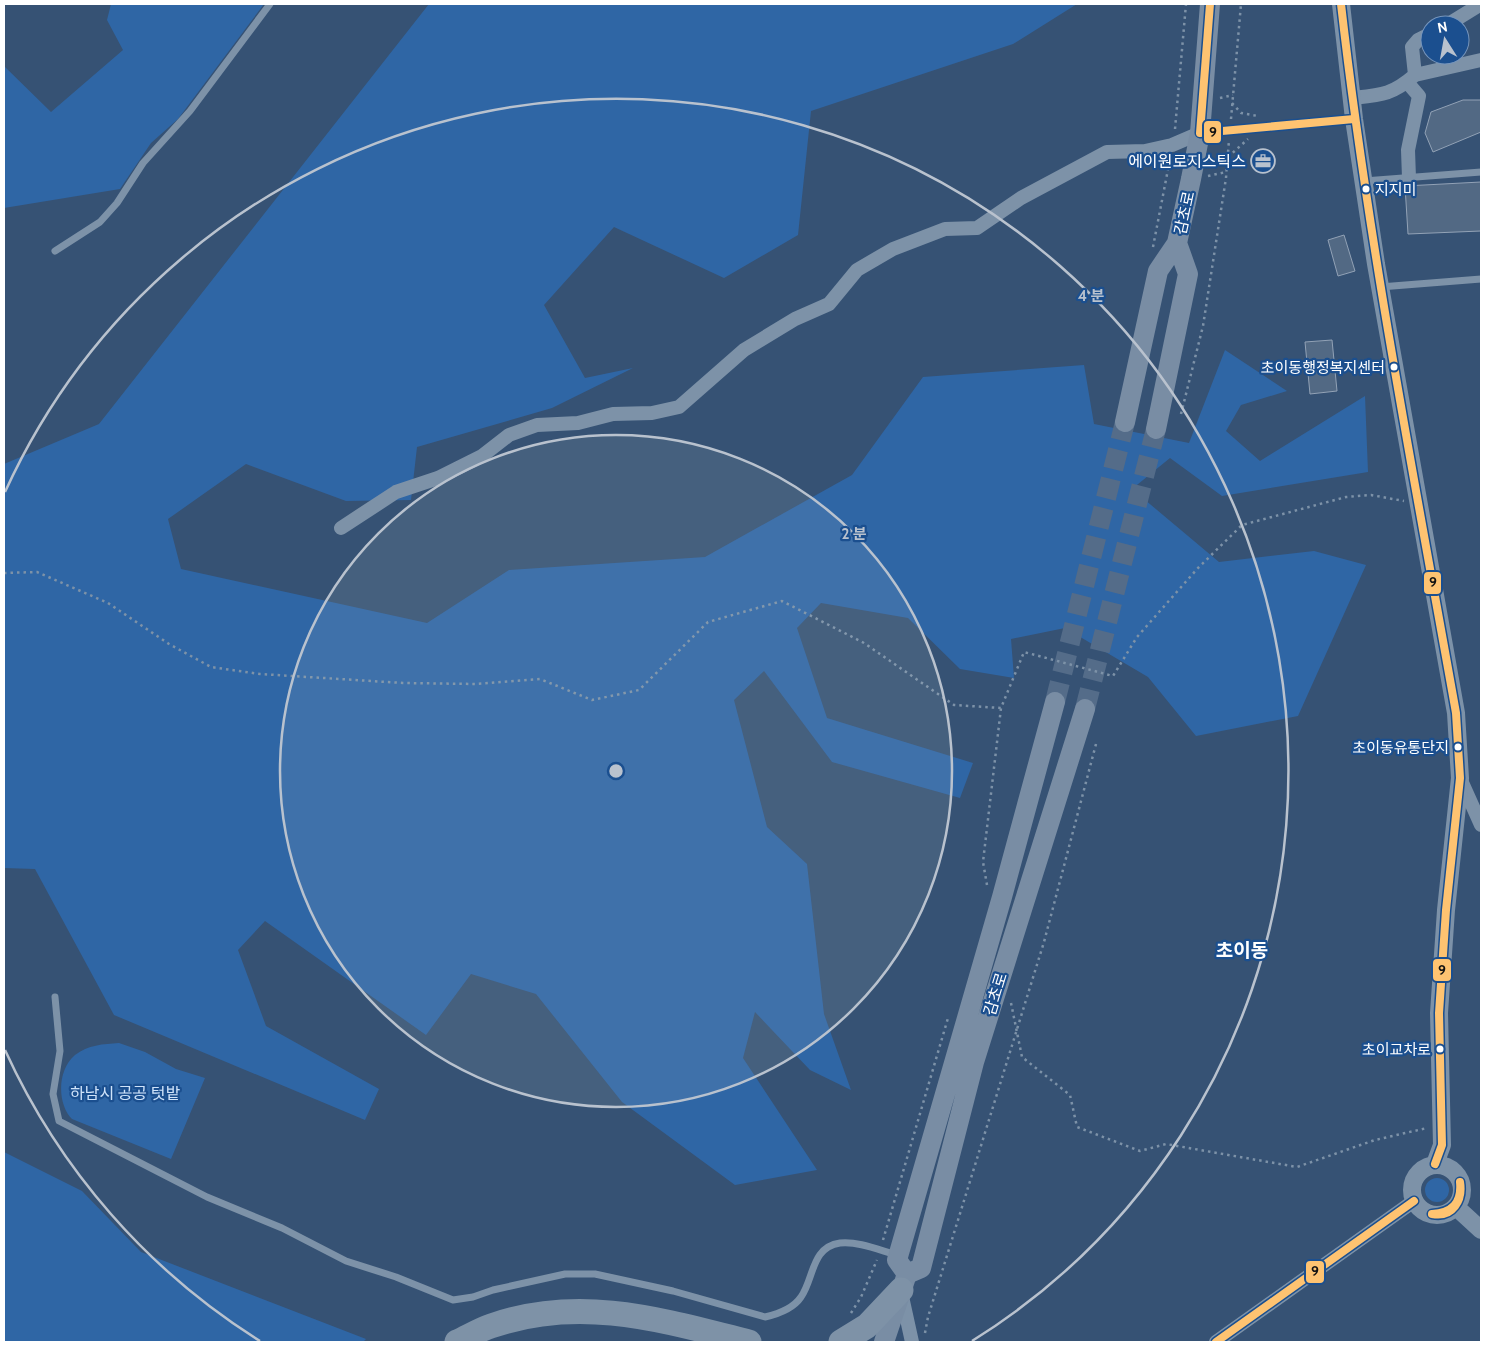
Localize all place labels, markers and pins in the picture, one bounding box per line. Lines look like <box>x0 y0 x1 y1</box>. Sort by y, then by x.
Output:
office icon: 에이원로지스틱스 <box>1250 148 1276 174</box>
place label: 에이원로지스틱스 <box>1128 152 1246 171</box>
place label: 지지미 <box>1375 181 1416 199</box>
marker: 지지미 <box>1361 184 1371 194</box>
place label: 초이동행정복지센터 <box>1261 359 1385 377</box>
marker: 초이동행정복지센터 <box>1389 362 1399 372</box>
place label: 초이동유통단지 <box>1352 739 1449 757</box>
marker: 초이동유통단지 <box>1453 742 1463 752</box>
centre of rings <box>607 762 625 780</box>
place label: 초이교차로 <box>1362 1041 1431 1059</box>
marker: 초이교차로 <box>1435 1044 1445 1054</box>

